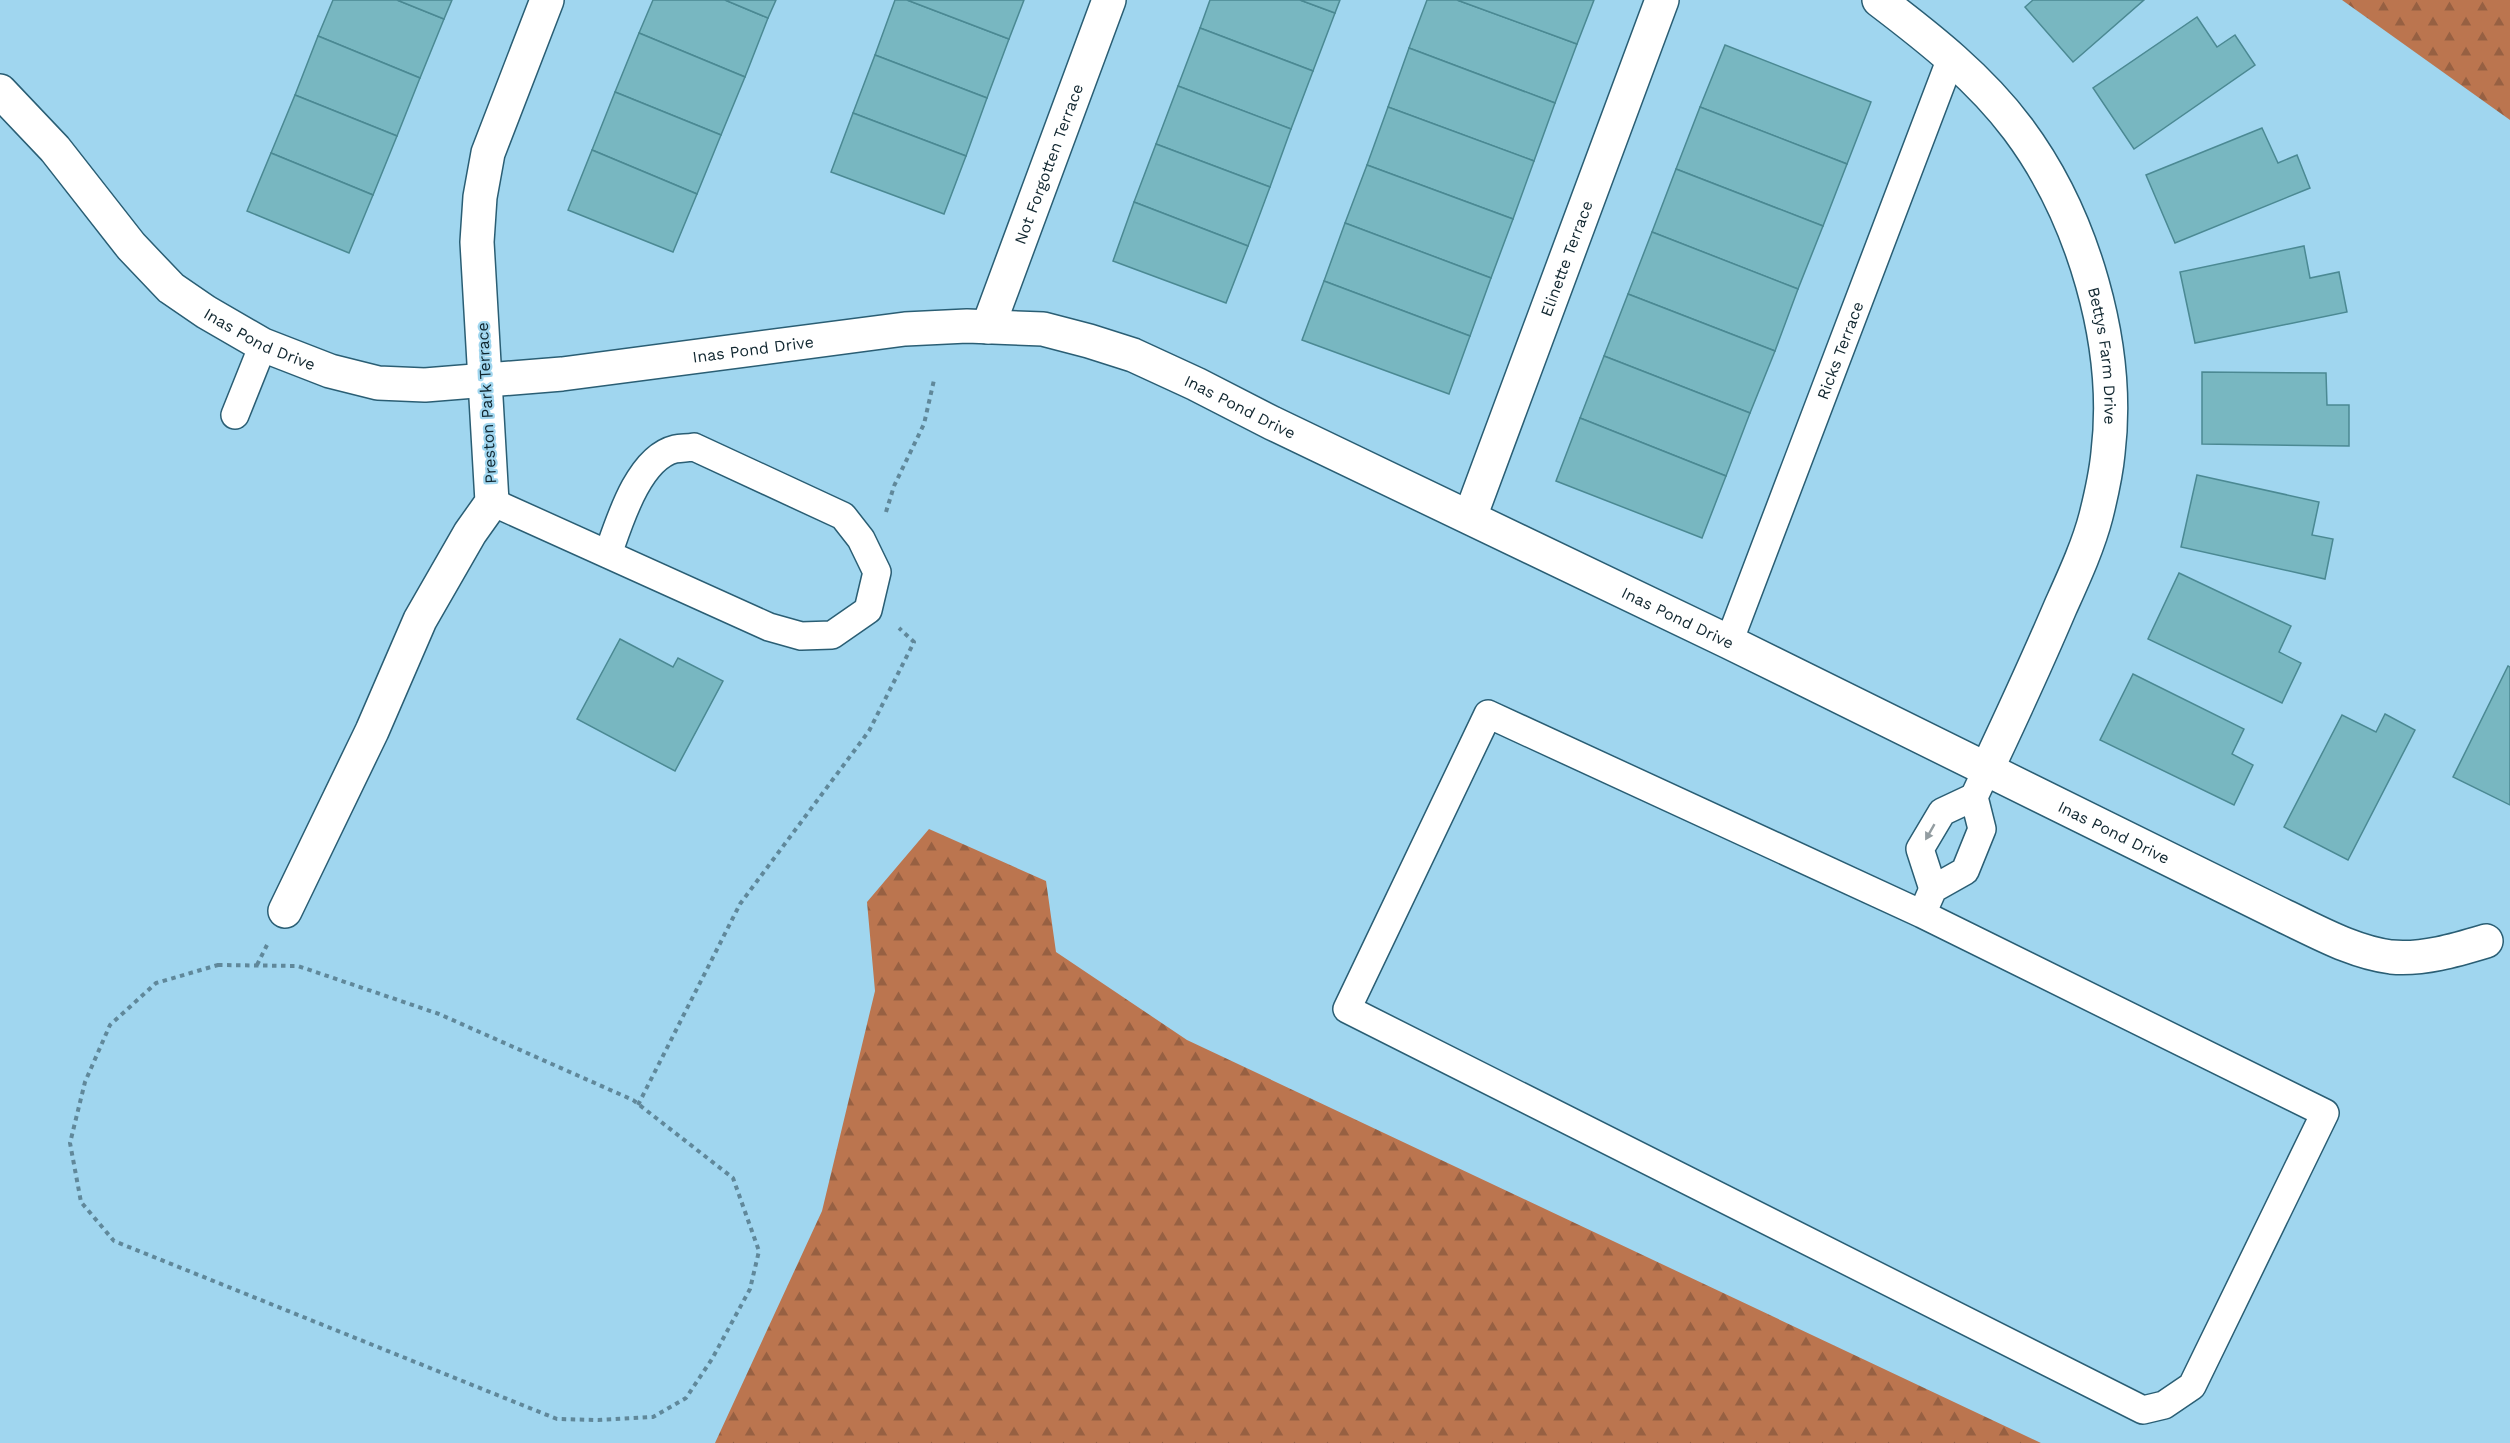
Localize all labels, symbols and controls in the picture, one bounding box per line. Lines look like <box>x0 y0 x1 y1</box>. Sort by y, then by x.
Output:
street label: Not Forgotten Terrace <box>1010 81 1087 247</box>
street label: Elinette Terrace <box>1536 198 1597 319</box>
street label: Bettys Farm Drive <box>2084 285 2120 425</box>
street label: Ricks Terrace <box>1813 299 1868 402</box>
street label: Inas Pond Drive <box>200 304 318 374</box>
street label: Preston Park Terrace <box>473 322 500 484</box>
street label: Inas Pond Drive <box>691 332 815 367</box>
street label: Inas Pond Drive <box>1181 371 1299 443</box>
street label: Inas Pond Drive <box>1619 583 1737 653</box>
street label: Inas Pond Drive <box>2055 797 2173 868</box>
one-way arrow <box>1925 824 1935 841</box>

